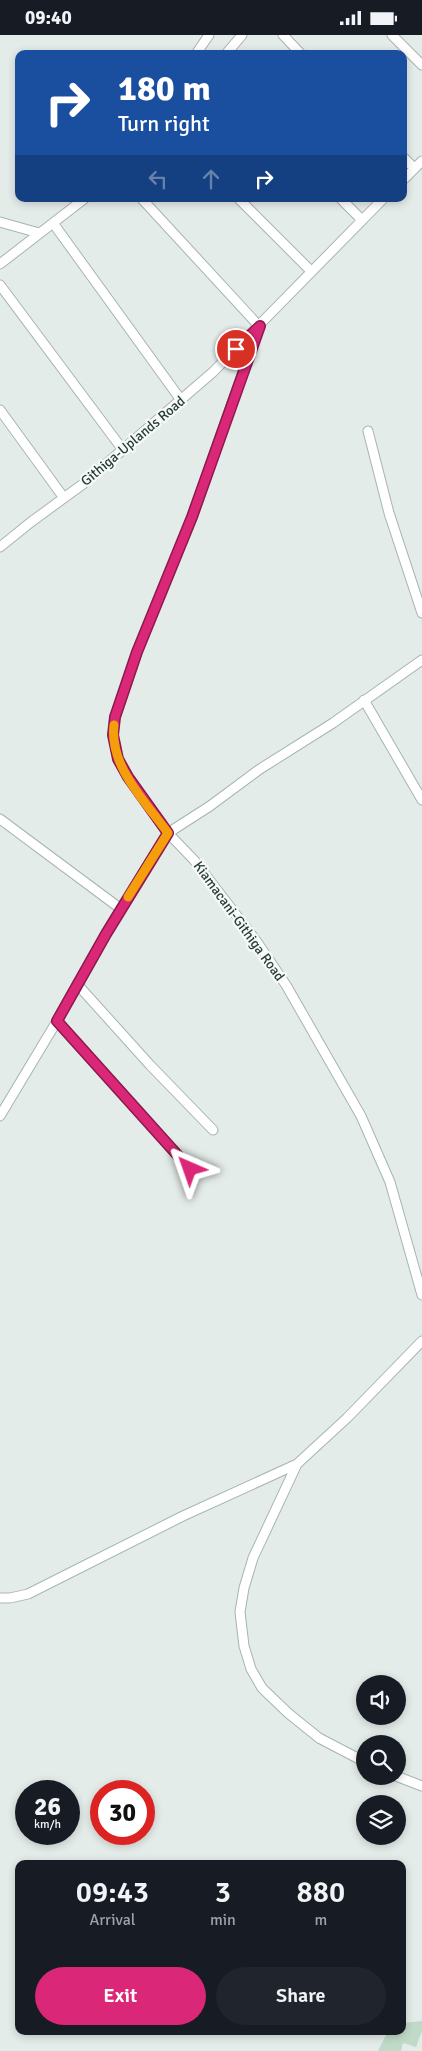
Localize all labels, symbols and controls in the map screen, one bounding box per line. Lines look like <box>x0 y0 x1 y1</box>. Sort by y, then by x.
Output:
text: 09:40 <box>25 6 72 30</box>
text: 180 m <box>118 67 211 110</box>
icon: right <box>35 70 100 135</box>
text: Turn right <box>118 110 210 137</box>
icon: left <box>144 165 172 193</box>
icon: ahead <box>197 165 225 193</box>
icon: right <box>250 165 278 193</box>
pin <box>215 328 257 370</box>
icon: arrive <box>222 335 250 363</box>
street label: Githiga-Uplands Road <box>77 392 189 490</box>
street label: Kiamacani-Githiga Road <box>190 858 288 984</box>
position arrow <box>163 1142 215 1194</box>
map controls <box>356 1675 406 1845</box>
button: sound <box>356 1675 406 1725</box>
button: search <box>356 1735 406 1785</box>
speed limit sign: 30 <box>90 1780 155 1845</box>
text: 26 <box>34 1791 61 1822</box>
button: layers <box>356 1795 406 1845</box>
text: km/h <box>34 1817 61 1832</box>
text: 09:43 <box>76 1874 149 1911</box>
text: 3 <box>215 1874 231 1911</box>
text: 880 <box>297 1874 345 1911</box>
text: Arrival <box>89 1910 135 1930</box>
text: min <box>210 1910 236 1930</box>
text: m <box>314 1910 327 1930</box>
button: Exit <box>35 1967 206 2025</box>
button: Share <box>216 1967 386 2025</box>

